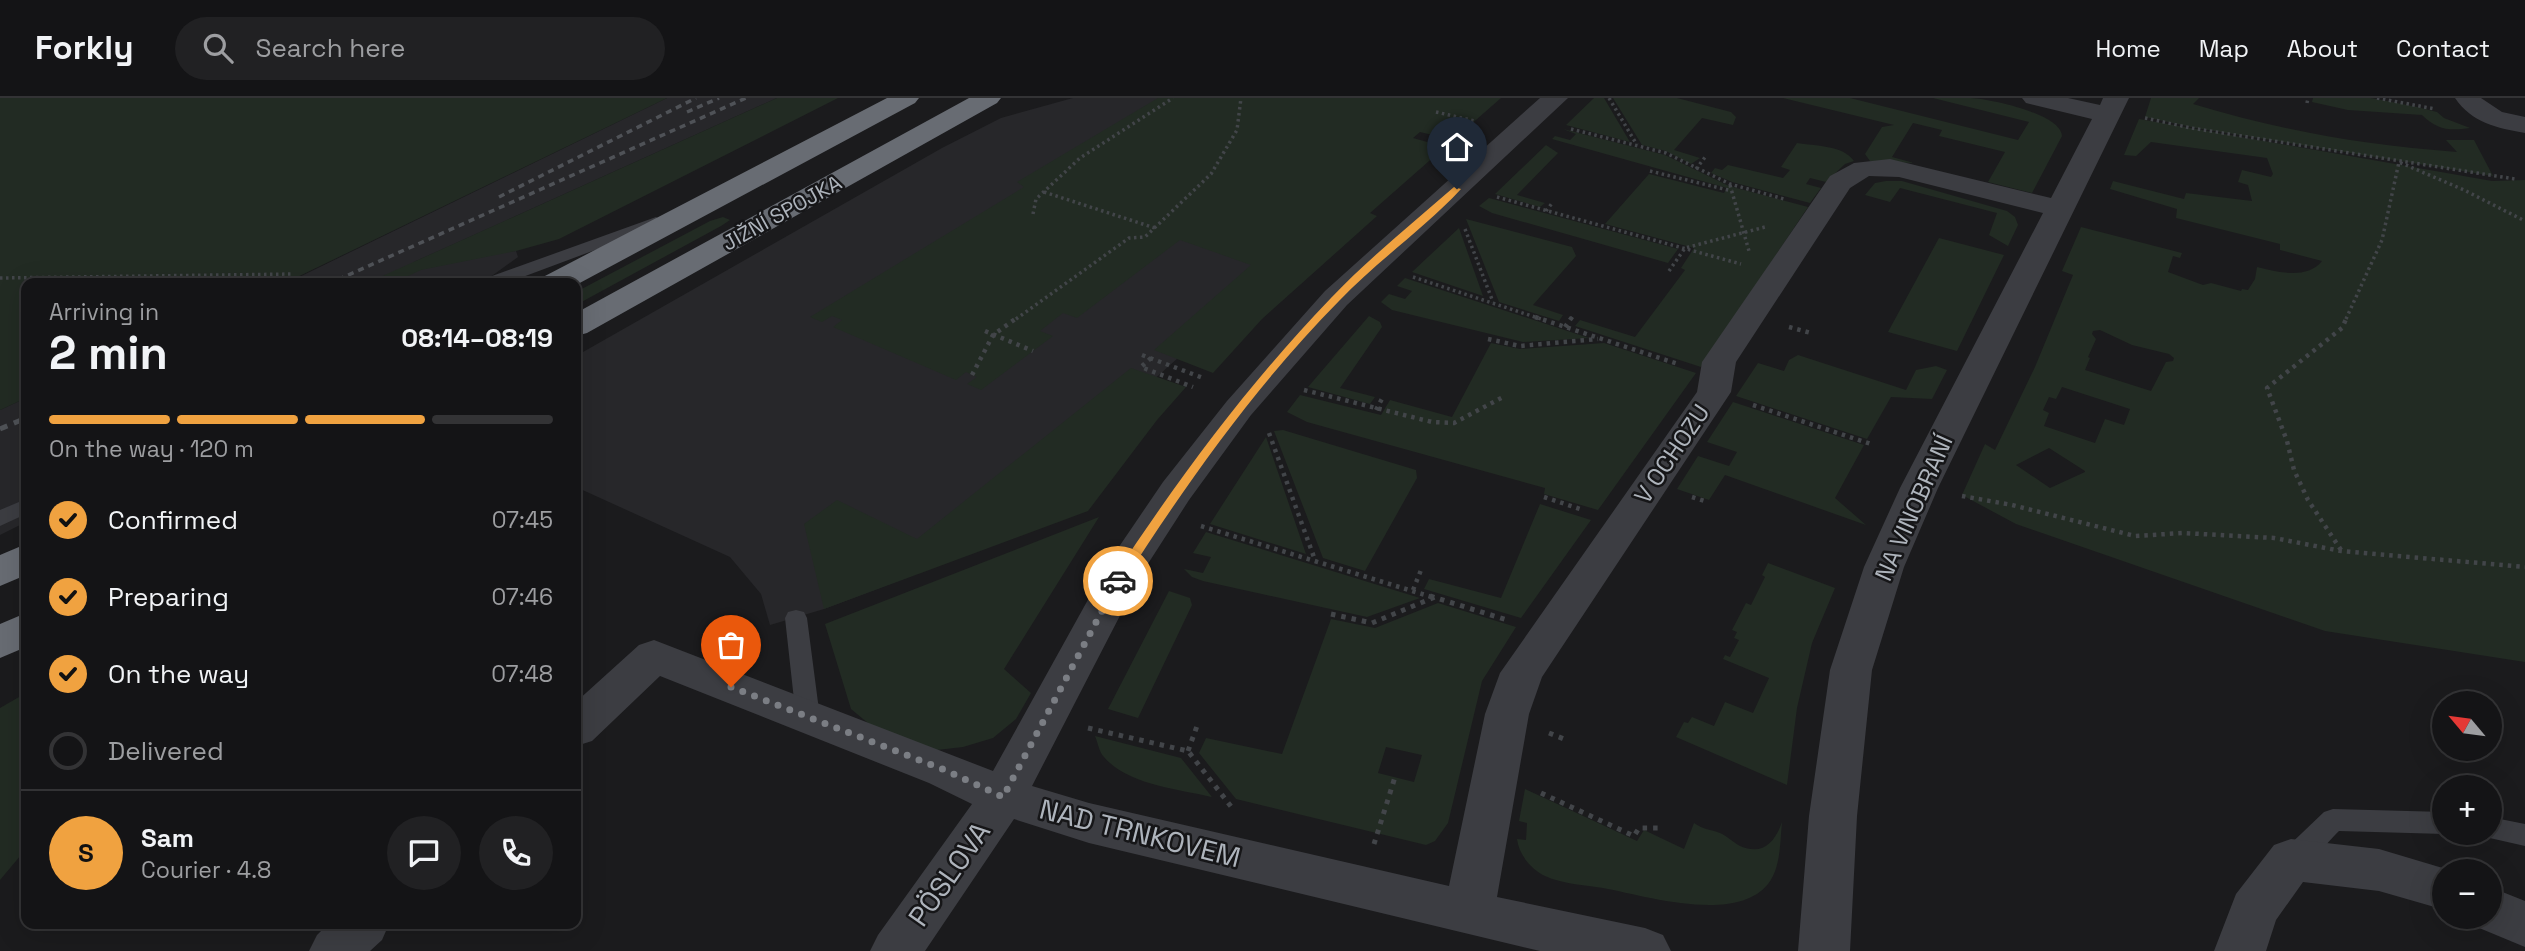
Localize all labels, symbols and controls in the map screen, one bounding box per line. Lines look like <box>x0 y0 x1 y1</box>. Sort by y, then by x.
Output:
search box <box>175 17 665 80</box>
text: Forkly <box>35 27 133 69</box>
icon: search <box>199 29 237 67</box>
text: Search here <box>255 31 405 65</box>
text: Home <box>2095 33 2161 64</box>
text: Map <box>2199 33 2249 64</box>
text: About <box>2287 33 2358 64</box>
text: Contact <box>2396 33 2490 64</box>
pin <box>1427 117 1487 189</box>
icon: home <box>1438 128 1476 166</box>
street label: JIŽNÍ SPOJKA <box>717 169 846 256</box>
text: Arriving in <box>49 297 159 327</box>
text: 08:14–08:19 <box>401 321 553 355</box>
text: 2 min <box>49 324 168 382</box>
street label: V OCHOZU <box>1627 398 1716 509</box>
street label: NA VINOBRANÍ <box>1868 430 1960 586</box>
text: On the way · 120 m <box>49 434 254 464</box>
icon: check <box>49 501 87 539</box>
text: Confirmed <box>108 503 238 537</box>
text: 07:45 <box>492 505 553 535</box>
courier <box>1083 546 1153 616</box>
icon: car <box>1099 562 1137 600</box>
icon: check <box>49 578 87 616</box>
text: Preparing <box>108 580 229 614</box>
text: 07:46 <box>491 582 553 612</box>
pin <box>701 615 761 687</box>
icon: bag <box>712 626 750 664</box>
icon: check <box>49 655 87 693</box>
text: On the way <box>108 657 249 691</box>
text: 07:48 <box>491 659 553 689</box>
north arrow <box>2432 691 2502 761</box>
map controls <box>2432 691 2502 929</box>
text: Delivered <box>108 734 224 768</box>
button: + <box>2432 775 2502 845</box>
street label: NAD TRNKOVEM <box>1036 791 1244 875</box>
street label: PÖSLOVA <box>900 815 998 933</box>
button: chat <box>387 816 461 890</box>
button: phone <box>479 816 553 890</box>
text: Sam <box>141 821 194 855</box>
text: S <box>78 836 94 870</box>
text: Courier · 4.8 <box>141 855 271 885</box>
button: − <box>2432 859 2502 929</box>

